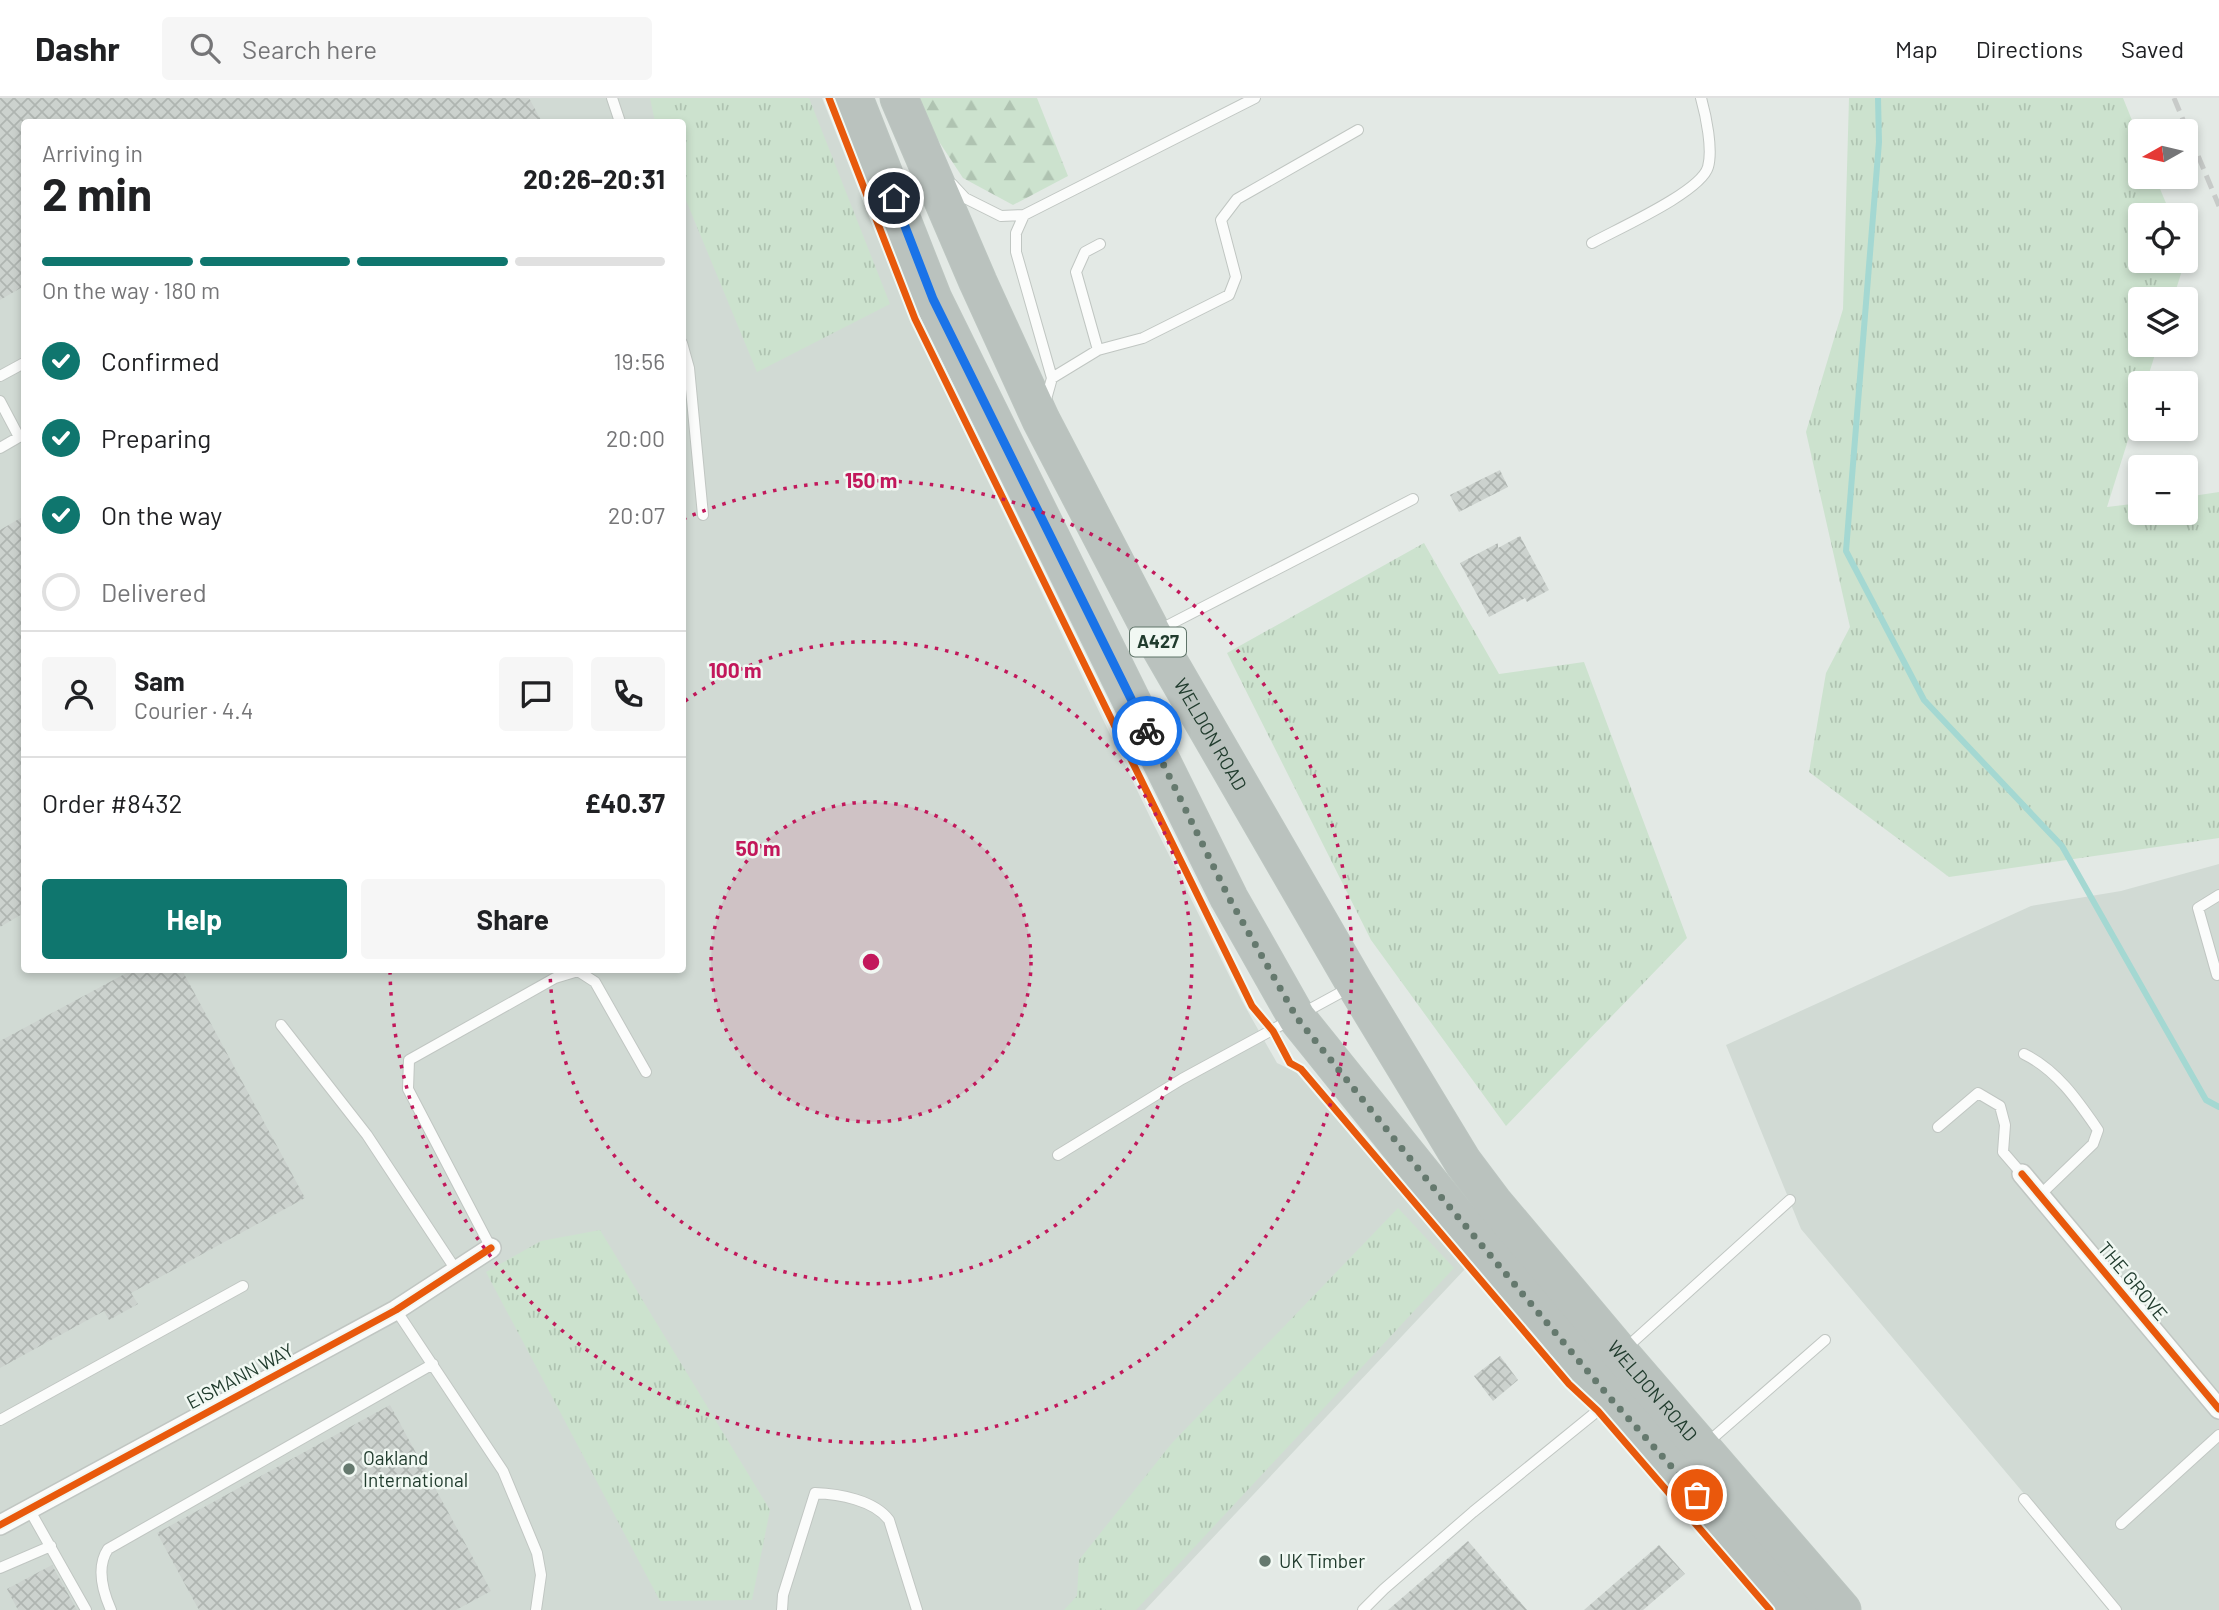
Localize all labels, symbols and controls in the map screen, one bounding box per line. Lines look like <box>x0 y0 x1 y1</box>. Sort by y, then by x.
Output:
search box <box>162 17 652 80</box>
text: Dashr <box>35 28 120 68</box>
icon: search <box>186 29 224 67</box>
text: Search here <box>242 33 377 64</box>
text: Map <box>1895 34 1938 63</box>
text: Directions <box>1976 34 2083 63</box>
text: Saved <box>2121 34 2184 63</box>
north arrow <box>2128 119 2198 189</box>
map controls <box>2128 119 2198 525</box>
text: Arriving in <box>42 139 143 167</box>
text: 20:26–20:31 <box>523 163 665 194</box>
text: 2 min <box>42 165 152 220</box>
pin <box>864 168 924 228</box>
icon: home <box>875 179 913 217</box>
button: locate <box>2128 203 2198 273</box>
text: On the way · 180 m <box>42 276 220 304</box>
button: layers <box>2128 287 2198 357</box>
icon: check <box>42 342 80 380</box>
text: Confirmed <box>101 345 220 376</box>
text: 19:56 <box>614 347 665 375</box>
button: + <box>2128 371 2198 441</box>
icon: check <box>42 419 80 457</box>
text: Preparing <box>101 422 211 453</box>
text: 20:00 <box>606 424 665 452</box>
button: − <box>2128 455 2198 525</box>
text: 150 m <box>845 467 897 492</box>
icon: check <box>42 496 80 534</box>
text: On the way <box>101 499 222 530</box>
text: 20:07 <box>608 501 665 529</box>
text: Delivered <box>101 576 207 607</box>
road number: A427 <box>1130 628 1186 656</box>
button: person <box>42 657 116 731</box>
button: chat <box>499 657 573 731</box>
button: phone <box>591 657 665 731</box>
text: 100 m <box>708 657 762 682</box>
text: Sam <box>134 665 185 696</box>
street label: WELDON ROAD <box>1170 674 1252 794</box>
text: Courier · 4.4 <box>134 696 253 724</box>
courier <box>1112 696 1182 766</box>
icon: bike <box>1128 712 1166 750</box>
text: Order #8432 <box>42 787 183 818</box>
text: £40.37 <box>585 787 665 818</box>
text: 50 m <box>735 835 781 860</box>
button: Help <box>42 879 347 959</box>
button: Share <box>361 879 665 959</box>
centre of rings <box>859 950 883 974</box>
street label: THE GROVE <box>2094 1237 2173 1325</box>
street label: WELDON ROAD <box>1603 1335 1703 1445</box>
street label: EISMANN WAY <box>182 1338 297 1413</box>
place label: Oakland International <box>363 1446 468 1491</box>
marker: Oakland International <box>341 1461 357 1477</box>
pin <box>1667 1465 1727 1525</box>
icon: bag <box>1678 1476 1716 1514</box>
place label: UK Timber <box>1279 1549 1365 1572</box>
marker: UK Timber <box>1257 1553 1273 1569</box>

